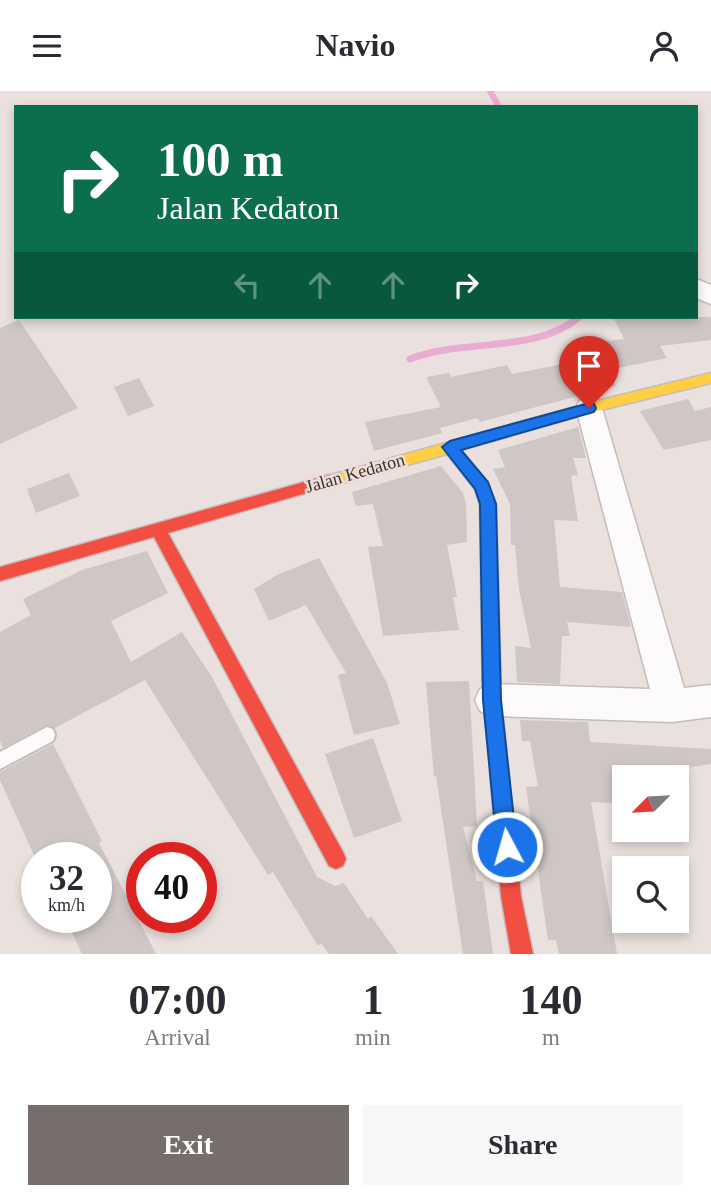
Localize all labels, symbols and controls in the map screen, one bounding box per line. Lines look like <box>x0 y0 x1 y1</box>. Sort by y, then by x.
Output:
icon: menu <box>28 27 66 65</box>
text: Navio <box>316 27 396 63</box>
icon: person <box>645 27 683 65</box>
text: 100 m <box>157 132 284 187</box>
icon: right <box>42 133 133 224</box>
text: Jalan Kedaton <box>157 190 339 226</box>
icon: left <box>228 266 266 304</box>
icon: ahead <box>301 266 339 304</box>
icon: ahead <box>374 266 412 304</box>
icon: right <box>447 266 485 304</box>
pin <box>559 336 619 408</box>
icon: arrive <box>570 347 608 385</box>
street label: Jalan Kedaton <box>303 449 407 497</box>
north arrow <box>612 765 690 842</box>
map controls <box>612 765 689 933</box>
position arrow <box>470 810 544 884</box>
speed limit sign: 40 <box>126 842 217 933</box>
button: search <box>612 856 689 933</box>
text: 32 <box>49 859 84 898</box>
text: km/h <box>48 895 85 915</box>
text: 07:00 <box>129 977 227 1023</box>
text: 1 <box>362 977 383 1023</box>
text: 140 <box>519 977 582 1023</box>
text: Arrival <box>144 1025 211 1050</box>
text: min <box>355 1025 391 1050</box>
text: m <box>542 1025 560 1050</box>
button: Exit <box>28 1105 349 1185</box>
button: Share <box>363 1105 683 1185</box>

